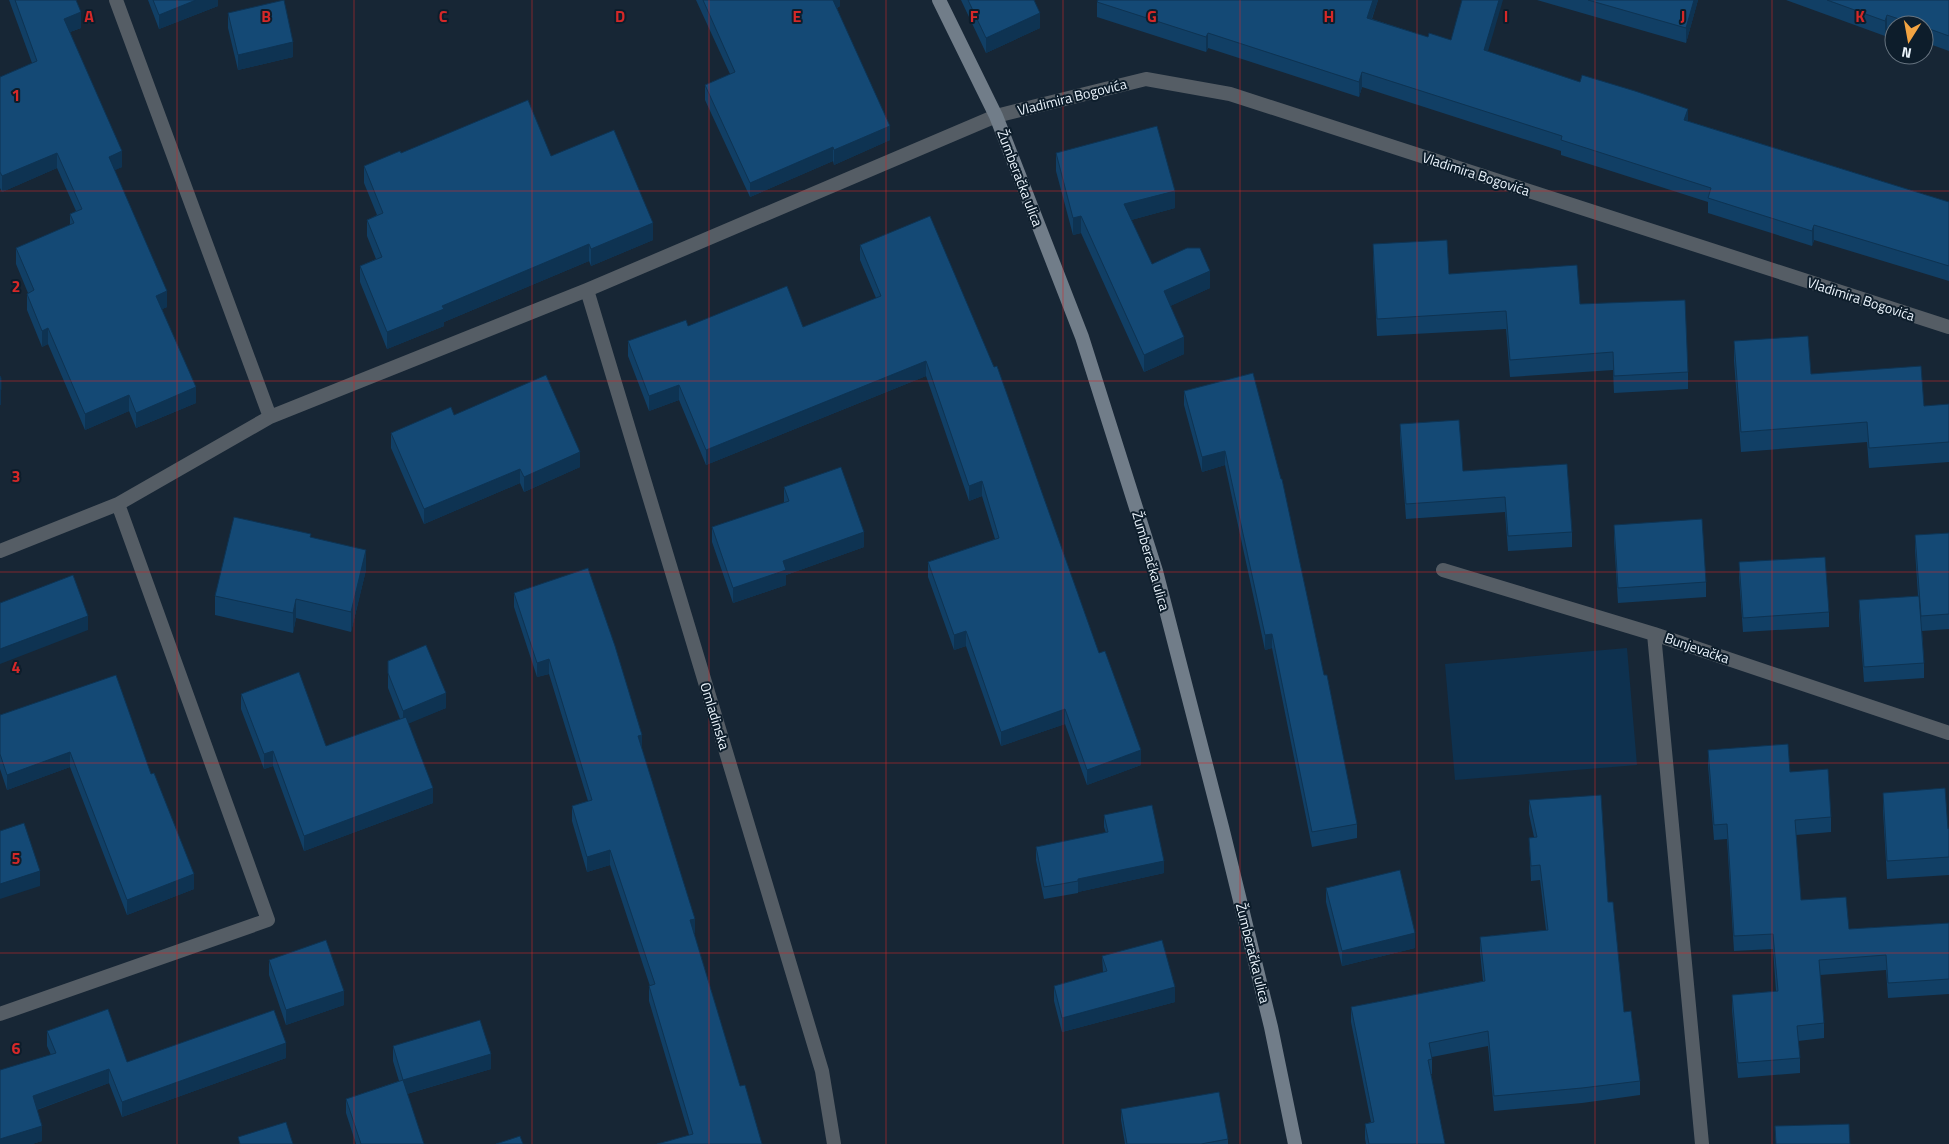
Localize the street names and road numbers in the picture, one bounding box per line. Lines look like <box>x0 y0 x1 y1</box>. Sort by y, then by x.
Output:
street label: Vladimira Bogovića <box>1015 73 1129 120</box>
street label: Žumberačka ulica <box>992 126 1049 229</box>
street label: Vladimira Bogovića <box>1420 146 1533 201</box>
street label: Vladimira Bogovića <box>1805 271 1918 326</box>
street label: Žumberačka ulica <box>1127 509 1176 613</box>
street label: Bunjevačka <box>1662 627 1732 668</box>
street label: Omladinska <box>695 680 736 752</box>
street label: Žumberačka ulica <box>1231 901 1276 1005</box>

